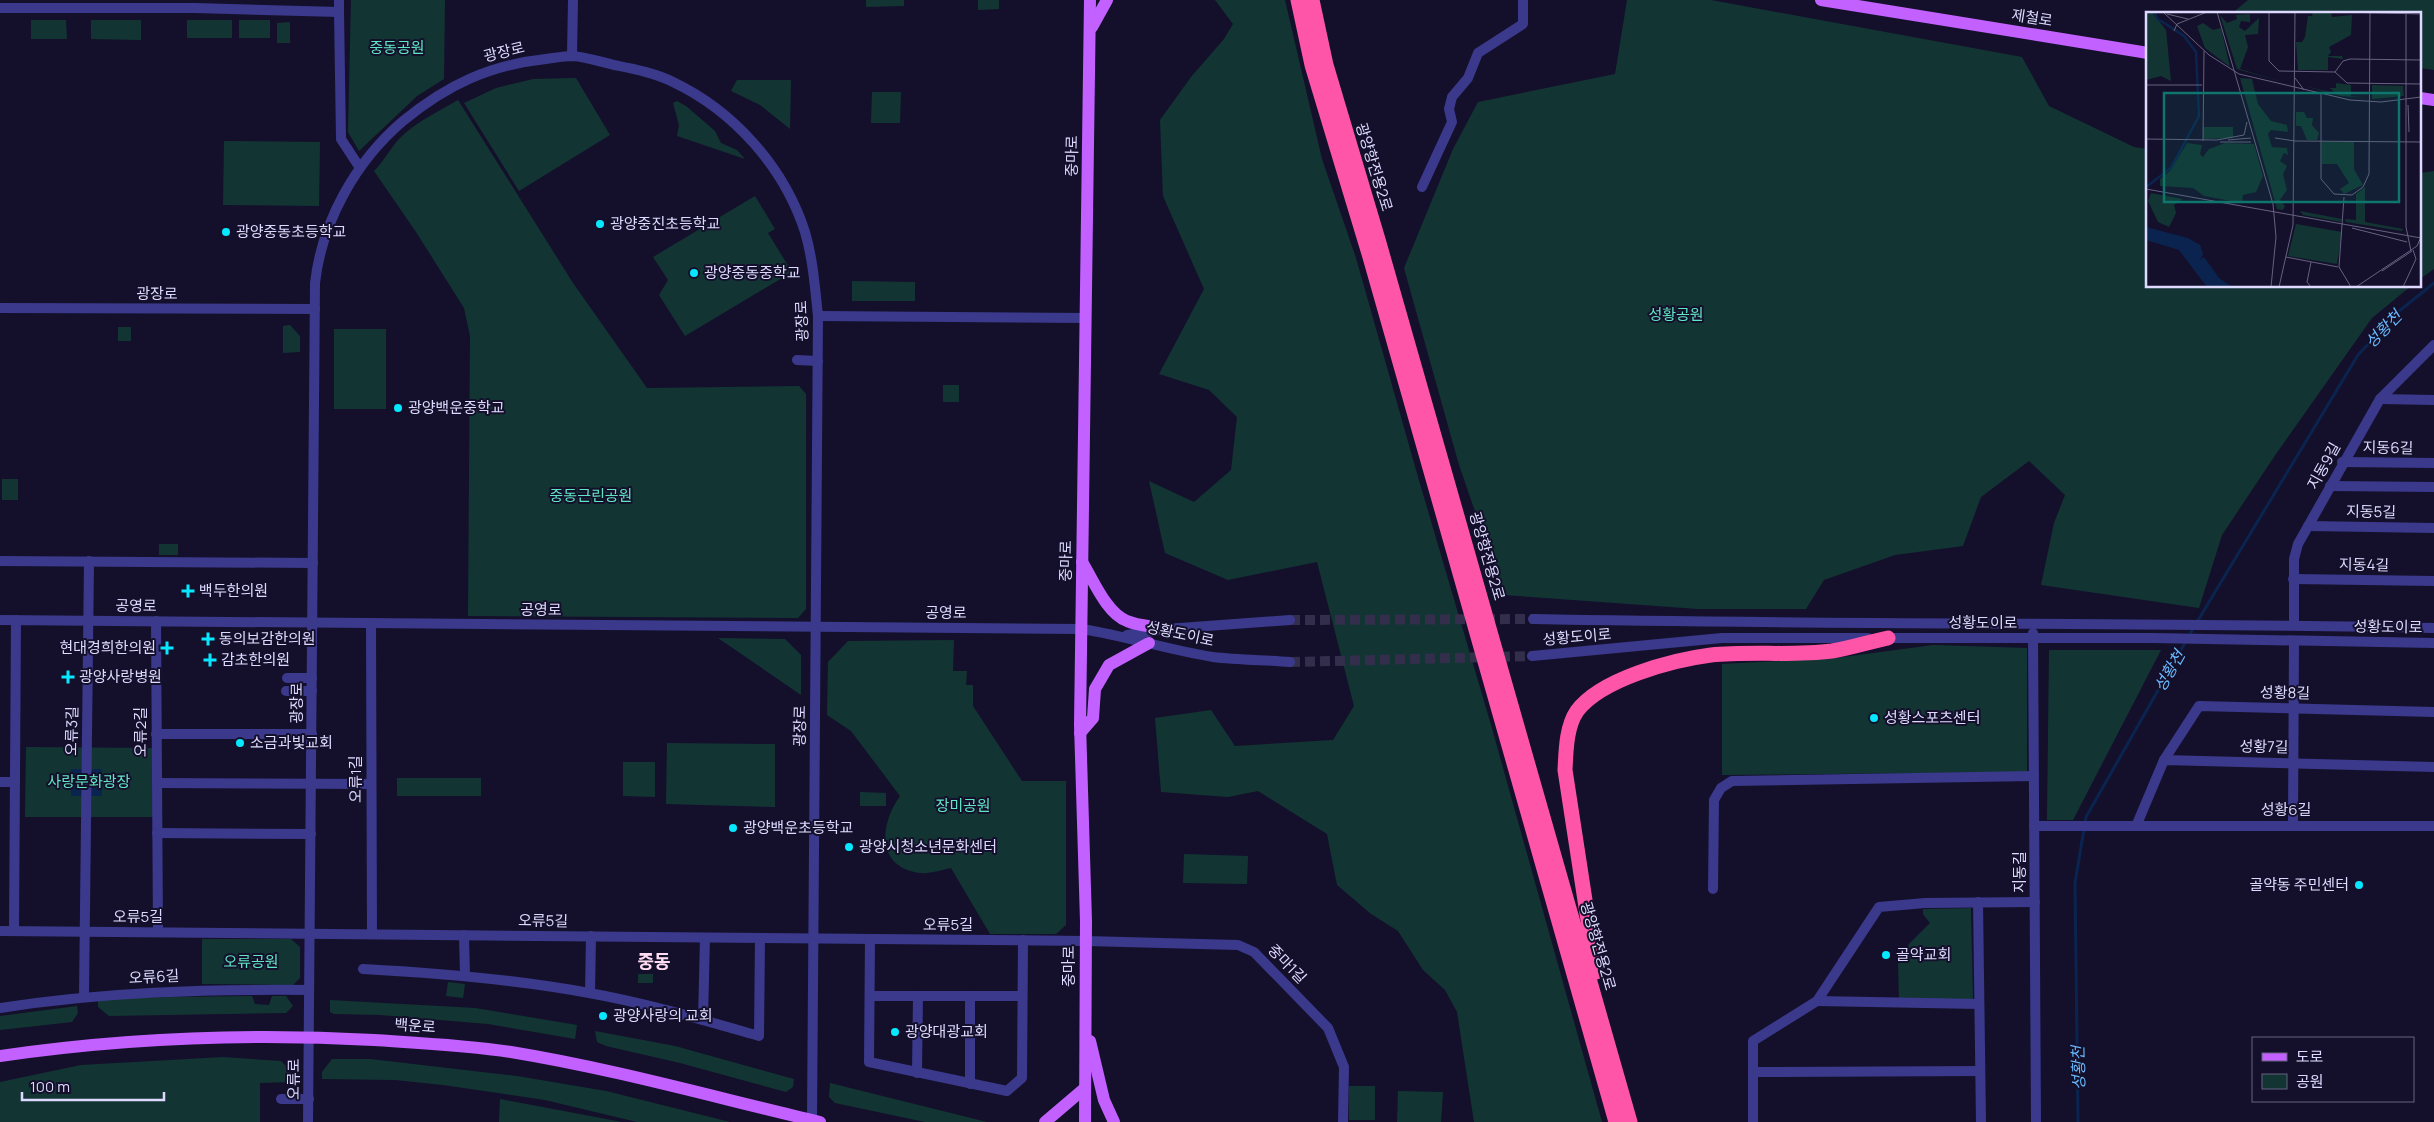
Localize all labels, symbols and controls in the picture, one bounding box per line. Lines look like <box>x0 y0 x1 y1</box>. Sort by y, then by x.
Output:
street label: 제철로 <box>2010 4 2054 31</box>
inset map <box>2146 12 2422 288</box>
street label: 광장로 <box>481 36 527 67</box>
park label: 중동공원 <box>369 37 425 58</box>
street label: 광양항전용2로 <box>1351 120 1398 214</box>
street label: 중마로 <box>1061 135 1082 177</box>
place label: 광양중진초등학교 <box>610 213 720 234</box>
marker: 광양중진초등학교 <box>594 218 606 230</box>
place label: 광양중동초등학교 <box>236 221 346 242</box>
marker: 광양중동초등학교 <box>220 226 232 238</box>
place label: 광양중동중학교 <box>704 262 801 283</box>
marker: 광양중동중학교 <box>688 267 700 279</box>
street label: 광장로 <box>136 283 178 304</box>
street label: 광장로 <box>790 300 813 342</box>
park label: 성황공원 <box>1648 304 1704 325</box>
water label: 성황천 <box>2360 304 2408 353</box>
place label: 광양백운중학교 <box>408 397 505 418</box>
marker: 광양백운중학교 <box>392 402 404 414</box>
street label: 지동6길 <box>2362 437 2414 458</box>
street label: 지동9길 <box>2302 438 2345 493</box>
park label: 중동근린공원 <box>550 485 632 506</box>
street label: 지동5길 <box>2346 501 2396 522</box>
street label: 광양항전용2로 <box>1465 509 1510 603</box>
street label: 중마로 <box>1055 540 1076 582</box>
street label: 지동4길 <box>2339 554 2389 575</box>
place label: 백두한의원 <box>199 580 268 601</box>
marker: 백두한의원 <box>181 584 195 598</box>
street label: 공영로 <box>115 595 157 616</box>
street label: 공영로 <box>520 599 562 620</box>
street label: 공영로 <box>925 602 967 623</box>
street label: 성황도이로 <box>1948 612 2018 633</box>
street label: 성황도이로 <box>2353 615 2423 638</box>
street label: 성황도이로 <box>1144 616 1216 651</box>
street label: 성황도이로 <box>1542 623 1612 650</box>
place label: 동의보감한의원 <box>219 628 316 649</box>
marker: 동의보감한의원 <box>201 632 215 646</box>
place label: 현대경희한의원 <box>59 637 156 658</box>
marker: 현대경희한의원 <box>160 641 174 655</box>
water label: 성황천 <box>2148 644 2191 696</box>
place label: 감초한의원 <box>221 649 290 670</box>
marker: 감초한의원 <box>203 653 217 667</box>
place label: 광양사랑병원 <box>79 666 162 687</box>
marker: 광양사랑병원 <box>61 670 75 684</box>
street label: 광장로 <box>286 682 307 724</box>
street label: 성황8길 <box>2260 682 2310 703</box>
street label: 광장로 <box>789 705 810 747</box>
street label: 오류3길 <box>61 706 82 756</box>
street label: 오류2길 <box>130 707 151 757</box>
place label: 성황스포츠센터 <box>1884 707 1981 728</box>
marker: 성황스포츠센터 <box>1868 712 1880 724</box>
place label: 소금과빛교회 <box>250 732 333 753</box>
street label: 성황7길 <box>2239 736 2289 757</box>
marker: 소금과빛교회 <box>234 737 246 749</box>
street label: 오류1길 <box>345 755 366 803</box>
park label: 사랑문화광장 <box>48 771 131 792</box>
park label: 장미공원 <box>935 795 991 816</box>
street label: 성황6길 <box>2261 799 2311 820</box>
place label: 광양백운초등학교 <box>743 817 853 838</box>
marker: 광양백운초등학교 <box>727 822 739 834</box>
place label: 광양시청소년문화센터 <box>859 836 997 857</box>
marker: 광양시청소년문화센터 <box>843 841 855 853</box>
street label: 지동길 <box>2009 851 2030 893</box>
place label: 골약동 주민센터 <box>2249 874 2349 895</box>
marker: 골약동 주민센터 <box>2353 879 2365 891</box>
street label: 광양항전용2로 <box>1576 899 1621 993</box>
street label: 오류5길 <box>113 906 163 927</box>
street label: 오류5길 <box>518 910 568 931</box>
street label: 오류5길 <box>923 914 973 935</box>
street label: 중마1길 <box>1263 939 1311 988</box>
place label: 골약교회 <box>1896 944 1951 965</box>
street label: 중마로 <box>1058 945 1079 987</box>
district label: 중동 <box>637 949 671 973</box>
marker: 골약교회 <box>1880 949 1892 961</box>
park label: 오류공원 <box>223 951 279 972</box>
street label: 오류6길 <box>128 965 180 988</box>
place label: 광양사랑의 교회 <box>613 1005 713 1026</box>
marker: 광양사랑의 교회 <box>597 1010 609 1022</box>
street label: 백운로 <box>394 1014 436 1037</box>
place label: 광양대광교회 <box>905 1021 988 1042</box>
marker: 광양대광교회 <box>889 1026 901 1038</box>
legend <box>2252 1037 2414 1102</box>
water label: 성황천 <box>2067 1043 2089 1090</box>
text: 도로 <box>2296 1046 2324 1067</box>
street label: 오류로 <box>283 1058 304 1100</box>
scale bar <box>22 1070 165 1102</box>
text: 공원 <box>2296 1071 2324 1092</box>
text: 100 m <box>30 1076 70 1097</box>

